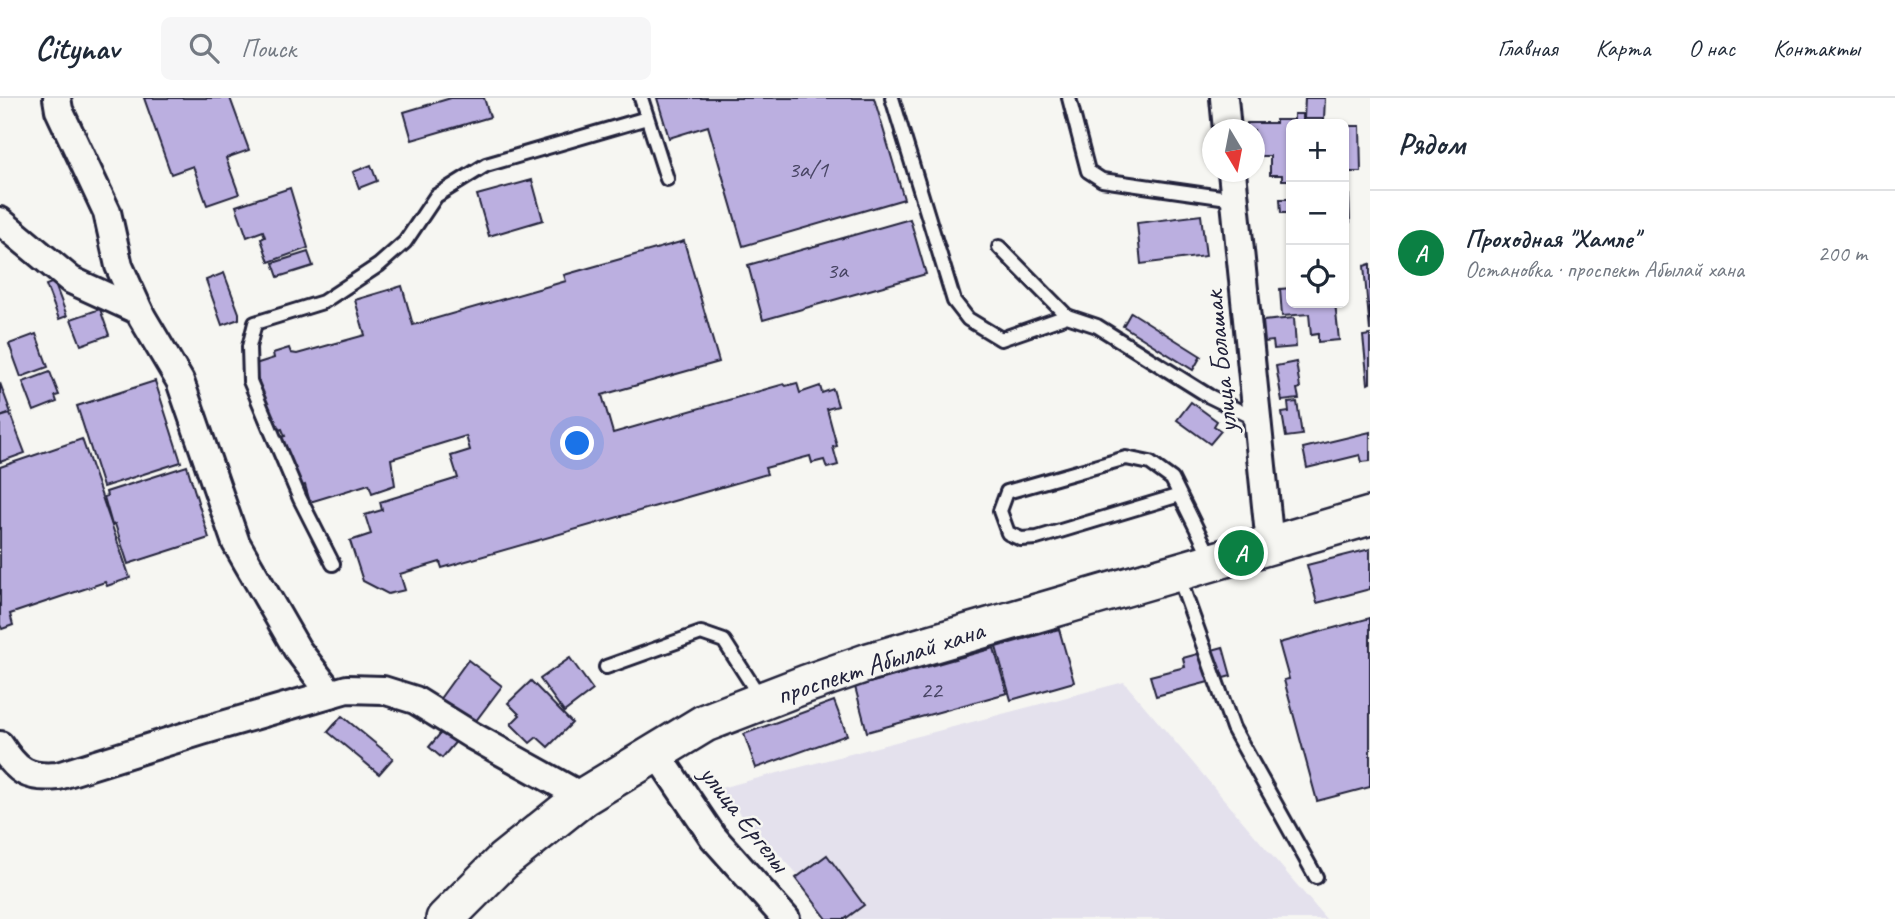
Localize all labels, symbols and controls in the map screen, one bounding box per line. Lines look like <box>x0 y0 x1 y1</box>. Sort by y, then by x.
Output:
search box <box>161 17 651 80</box>
text: Citynav <box>35 27 119 69</box>
icon: search <box>185 29 223 67</box>
text: Поиск <box>241 32 296 65</box>
text: Главная <box>1497 33 1558 63</box>
text: Карта <box>1596 33 1650 63</box>
text: О нас <box>1688 33 1735 63</box>
text: Контакты <box>1773 33 1860 63</box>
north arrow <box>1202 119 1265 182</box>
map controls <box>1286 119 1349 308</box>
button: + <box>1286 119 1349 182</box>
text: Рядом <box>1398 125 1465 163</box>
house number: 3а/1 <box>788 154 829 184</box>
button: − <box>1286 182 1349 245</box>
text: Проходная "Хамле" <box>1465 222 1639 255</box>
text: A <box>1415 239 1427 268</box>
text: 200 m <box>1818 239 1867 268</box>
button: locate <box>1286 245 1349 308</box>
house number: 3а <box>826 255 849 285</box>
text: Остановка · проспект Абылай хана <box>1465 255 1744 284</box>
street label: улица Болашак <box>1195 287 1245 437</box>
your location <box>560 426 594 460</box>
pin: A <box>1218 527 1264 579</box>
street label: проспект Абылай хана <box>772 611 990 712</box>
house number: 22 <box>920 675 944 705</box>
street label: улица Ергелы <box>691 756 799 880</box>

